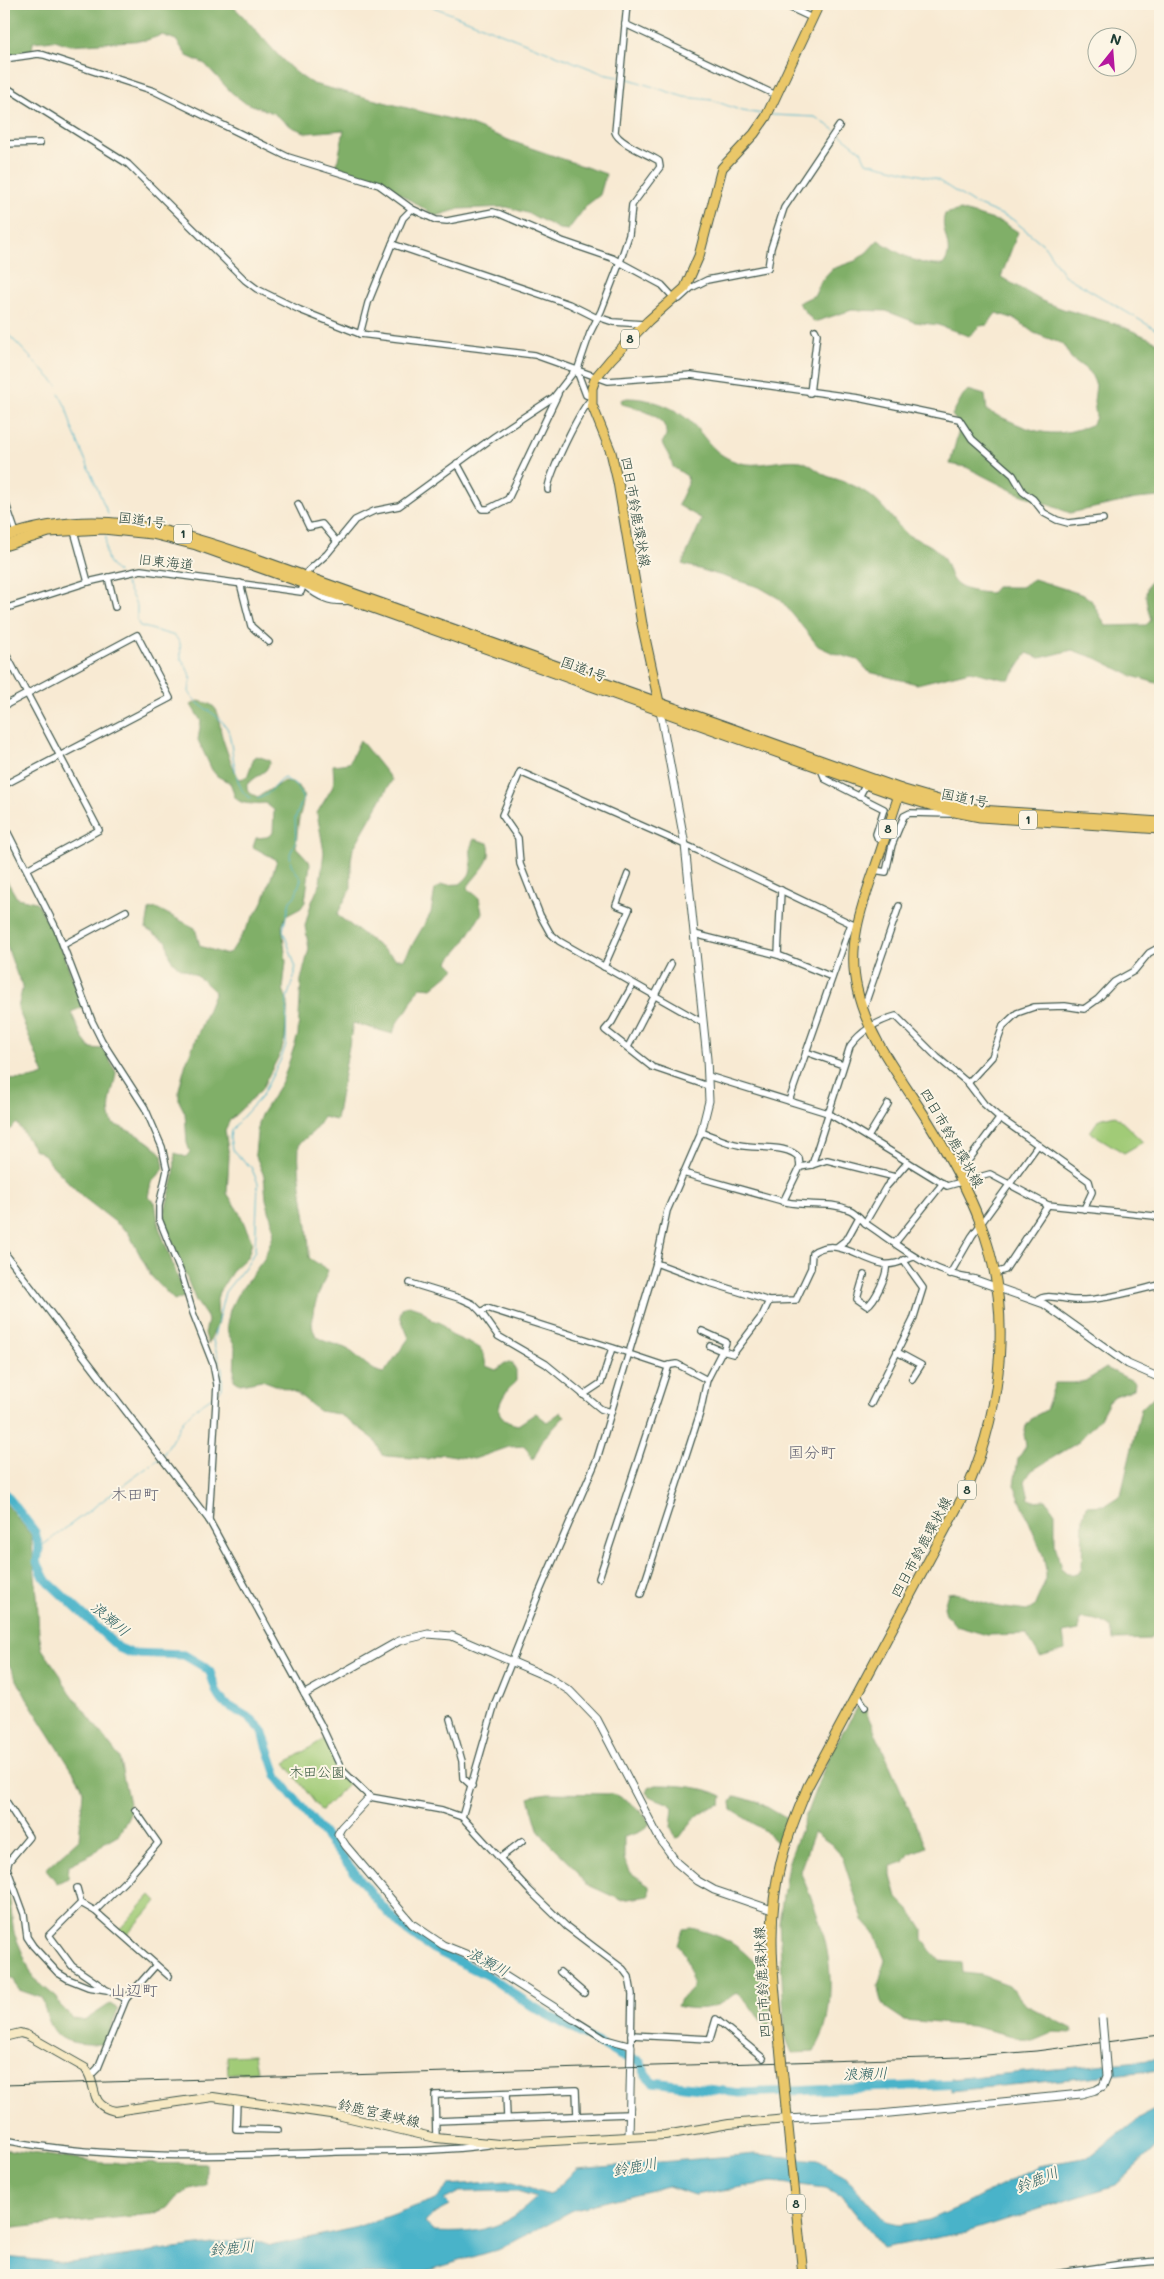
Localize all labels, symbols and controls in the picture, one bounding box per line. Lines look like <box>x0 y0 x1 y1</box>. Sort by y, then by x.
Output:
north arrow <box>1086 28 1136 78</box>
text: N <box>1108 28 1124 50</box>
road number: 8 <box>621 329 639 348</box>
street label: 四日市鈴鹿環状線 <box>617 455 656 569</box>
street label: 国道1号 <box>117 507 167 532</box>
road number: 1 <box>174 524 192 544</box>
street label: 旧東海道 <box>137 549 195 574</box>
street label: 国道1号 <box>558 651 610 686</box>
street label: 国道1号 <box>940 784 991 811</box>
road number: 1 <box>1019 810 1037 830</box>
road number: 8 <box>879 820 897 839</box>
street label: 四日市鈴鹿環状線 <box>916 1085 989 1191</box>
district label: 国分町 <box>788 1441 836 1462</box>
road number: 8 <box>958 1480 976 1500</box>
district label: 木田町 <box>111 1483 159 1504</box>
street label: 四日市鈴鹿環状線 <box>886 1493 955 1601</box>
water label: 浪瀬川 <box>87 1596 134 1640</box>
park label: 木田公園 <box>289 1762 345 1781</box>
street label: 四日市鈴鹿環状線 <box>749 1926 774 2038</box>
water label: 浪瀬川 <box>464 1942 513 1981</box>
district label: 山辺町 <box>110 1979 158 2000</box>
water label: 浪瀬川 <box>842 2062 888 2084</box>
street label: 鈴鹿宮妻峡線 <box>336 2094 422 2131</box>
water label: 鈴鹿川 <box>611 2152 659 2180</box>
water label: 鈴鹿川 <box>1012 2161 1061 2197</box>
road number: 8 <box>787 2194 805 2214</box>
water label: 鈴鹿川 <box>209 2235 255 2259</box>

